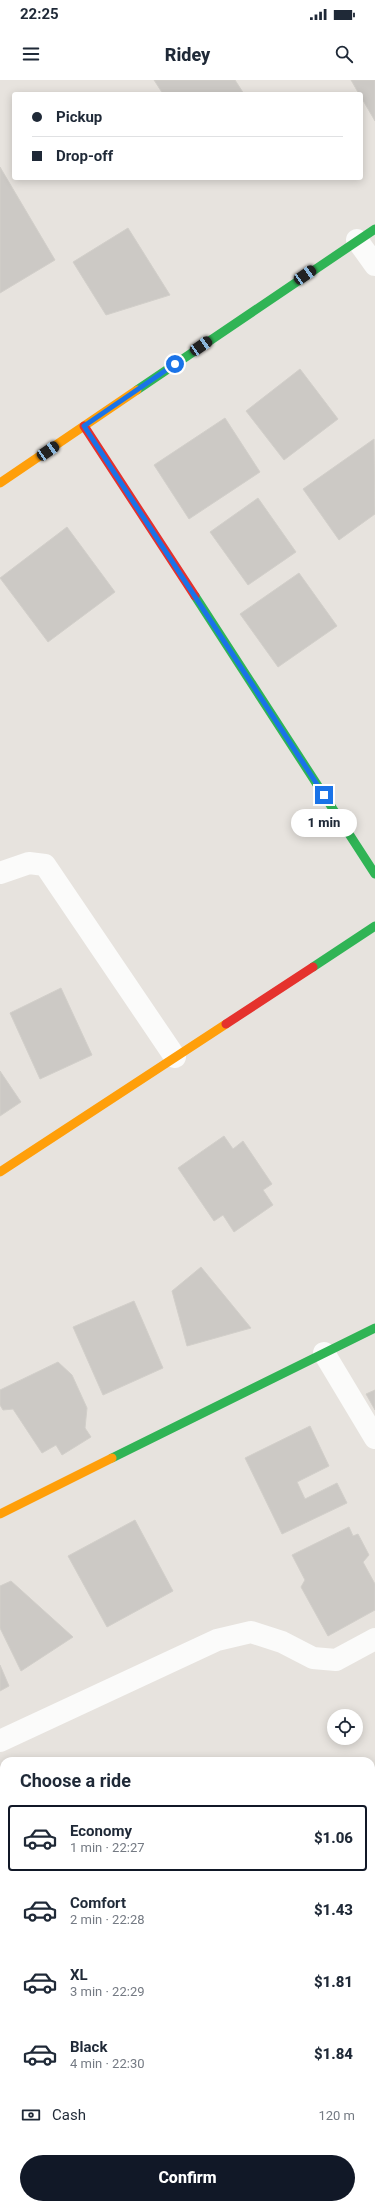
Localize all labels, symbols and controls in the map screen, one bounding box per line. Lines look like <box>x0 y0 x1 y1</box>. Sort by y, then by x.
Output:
text: 22:25 <box>20 5 59 23</box>
icon: menu <box>20 43 42 65</box>
icon: search <box>333 43 355 65</box>
text: Ridey <box>165 44 210 65</box>
text: Pickup <box>56 108 102 126</box>
text: Drop-off <box>56 147 113 165</box>
car <box>292 263 318 287</box>
car <box>188 334 214 358</box>
route start <box>166 355 184 373</box>
car <box>35 439 61 463</box>
route end <box>315 786 333 804</box>
callout: 1 min <box>291 809 357 837</box>
text: 1 min <box>308 815 340 830</box>
map controls <box>327 1709 363 1745</box>
button: locate <box>327 1709 363 1745</box>
text: Choose a ride <box>20 1770 131 1791</box>
icon: car <box>22 1820 58 1856</box>
text: Economy <box>70 1822 132 1840</box>
text: $1.06 <box>314 1829 353 1847</box>
text: 1 min · 22:27 <box>70 1840 145 1855</box>
icon: car <box>22 1892 58 1928</box>
text: Comfort <box>70 1894 126 1912</box>
text: $1.43 <box>314 1901 353 1919</box>
text: 2 min · 22:28 <box>70 1912 145 1927</box>
icon: car <box>22 1964 58 2000</box>
text: XL <box>70 1966 88 1984</box>
text: $1.81 <box>314 1973 353 1991</box>
text: 3 min · 22:29 <box>70 1984 145 1999</box>
icon: car <box>22 2036 58 2072</box>
text: Black <box>70 2038 107 2056</box>
text: $1.84 <box>314 2045 353 2063</box>
text: 4 min · 22:30 <box>70 2056 145 2071</box>
icon: cash <box>20 2104 42 2126</box>
text: Cash <box>52 2106 86 2124</box>
text: 120 m <box>318 2108 355 2123</box>
button: Confirm <box>20 2155 355 2201</box>

